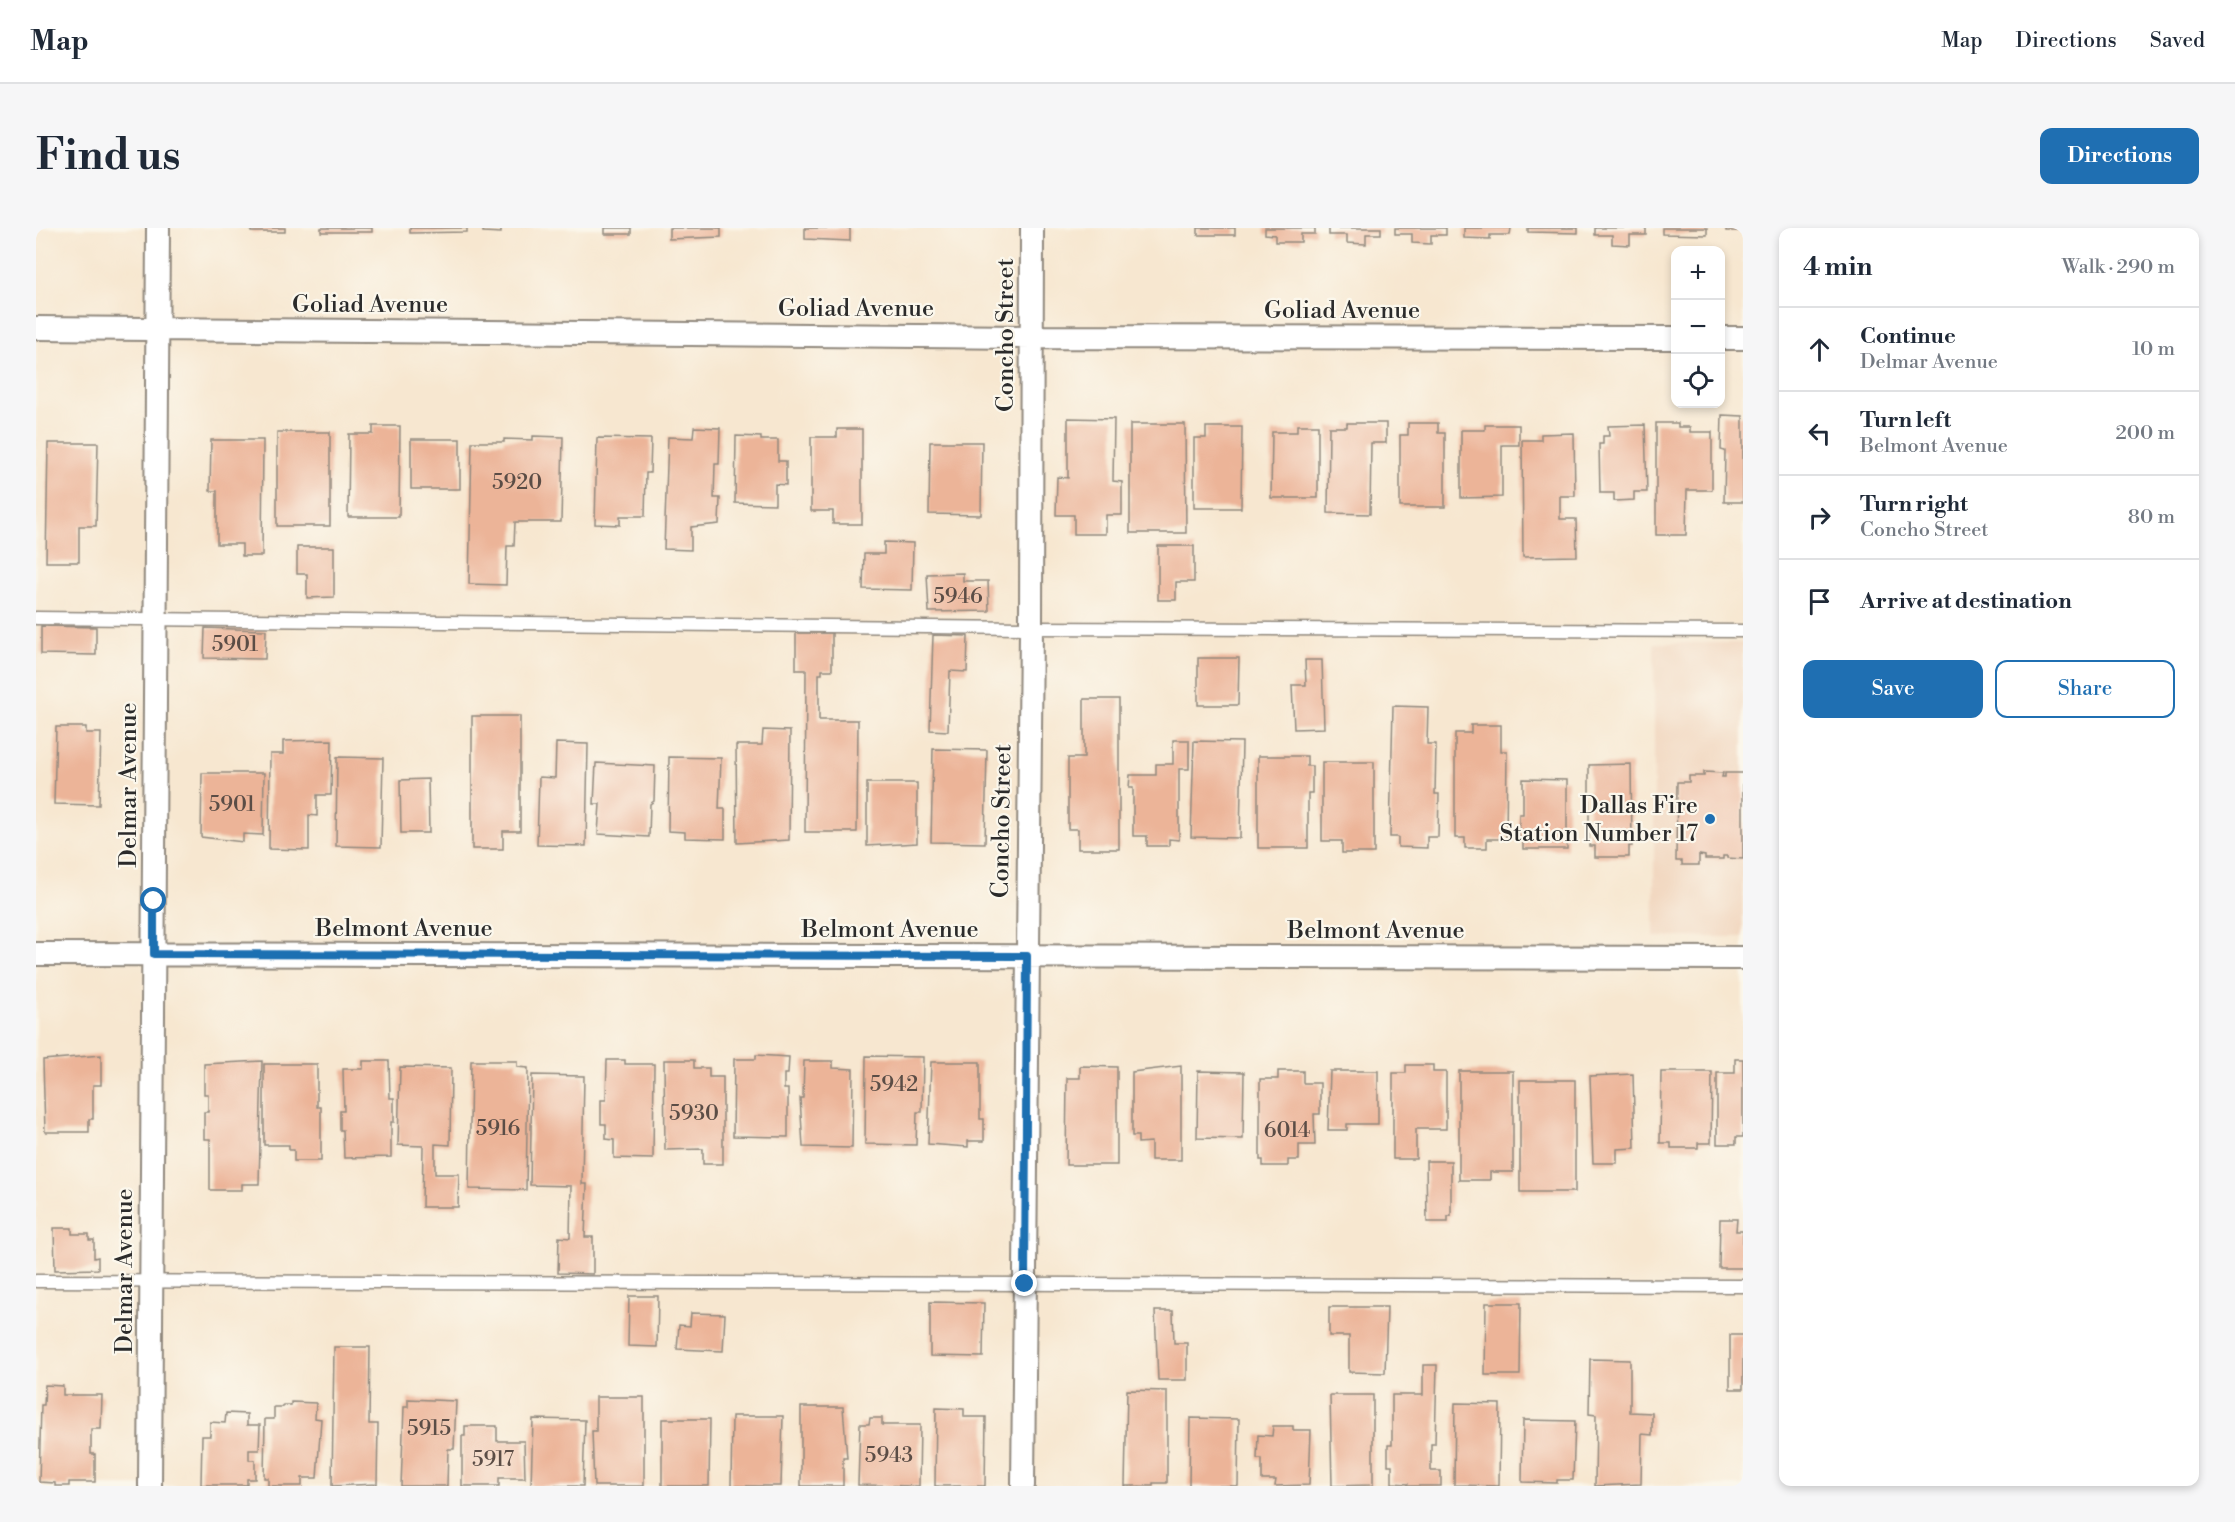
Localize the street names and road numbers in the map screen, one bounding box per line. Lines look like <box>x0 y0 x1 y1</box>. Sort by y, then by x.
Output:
street label: Concho Street <box>991 257 1021 412</box>
street label: Goliad Avenue <box>292 290 448 320</box>
street label: Goliad Avenue <box>778 294 934 324</box>
street label: Goliad Avenue <box>1264 296 1420 326</box>
street label: Delmar Avenue <box>114 702 144 868</box>
street label: Concho Street <box>986 743 1018 898</box>
street label: Belmont Avenue <box>314 914 493 944</box>
street label: Belmont Avenue <box>800 915 979 945</box>
street label: Belmont Avenue <box>1286 916 1465 946</box>
street label: Delmar Avenue <box>110 1188 140 1354</box>

